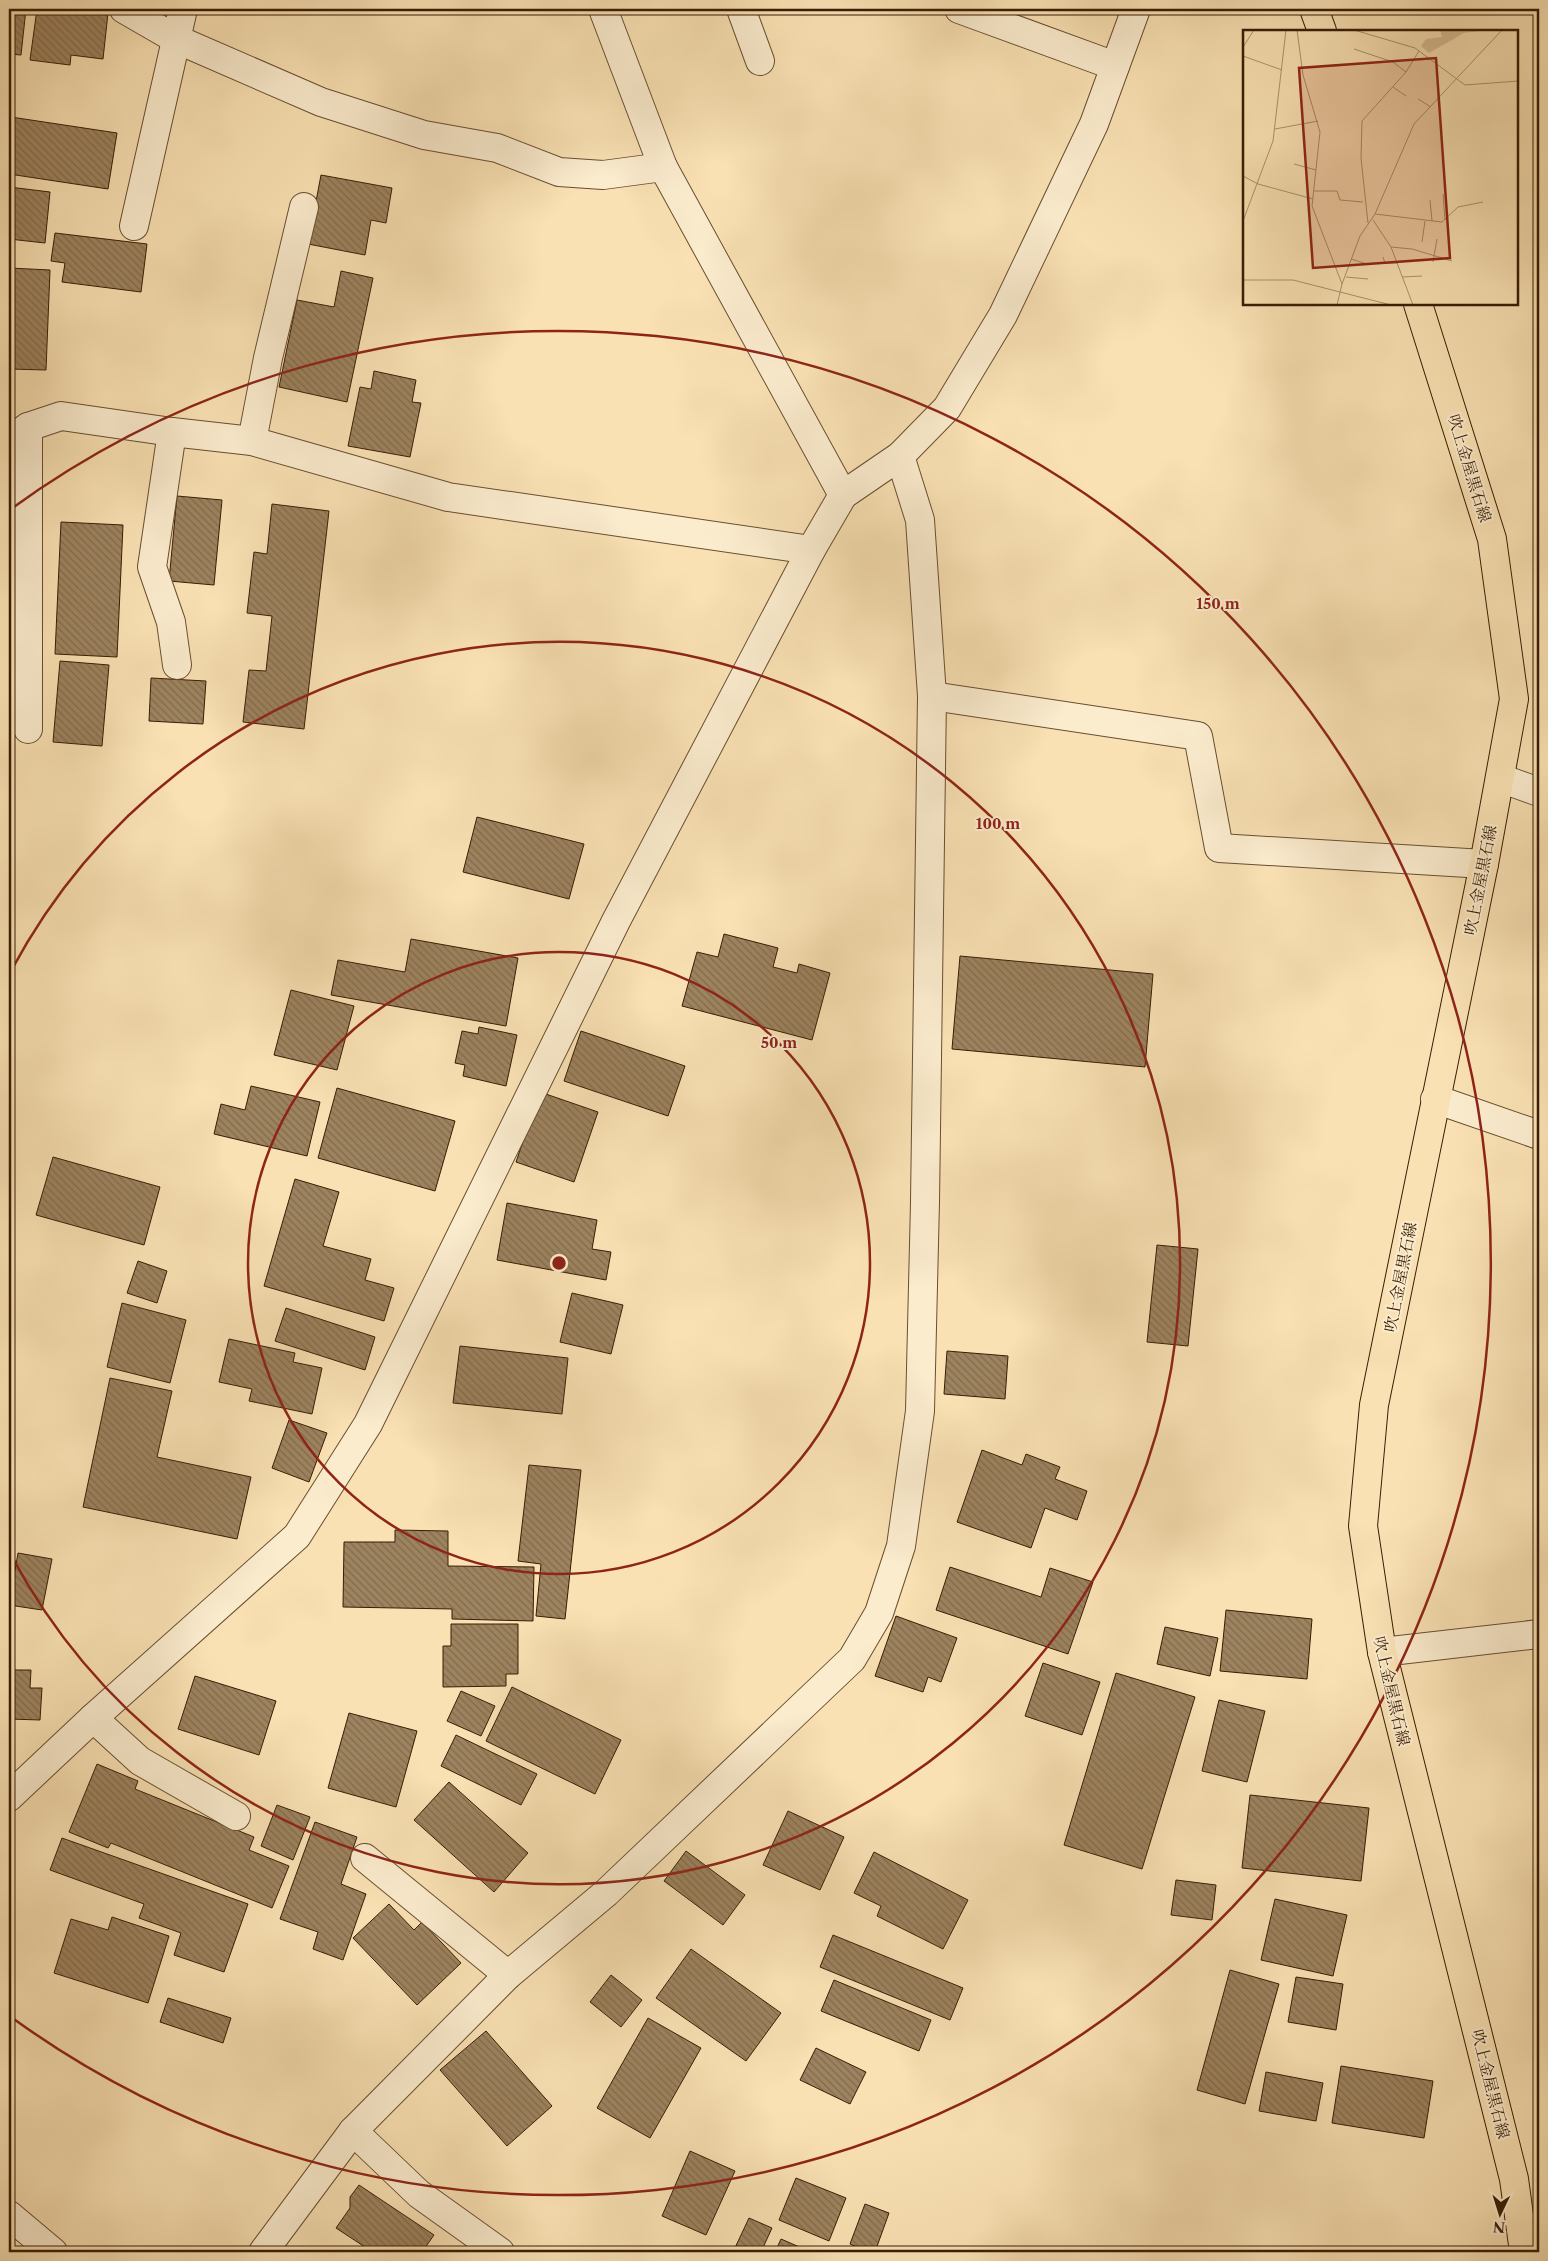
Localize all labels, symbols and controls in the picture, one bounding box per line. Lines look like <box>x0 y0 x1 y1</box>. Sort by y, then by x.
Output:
inset map <box>1243 30 1518 305</box>
street label: 吹上金屋黒石線 <box>1444 412 1496 524</box>
text: 150 m <box>1196 594 1240 613</box>
text: 100 m <box>976 814 1020 833</box>
street label: 吹上金屋黒石線 <box>1459 823 1501 937</box>
text: 50 m <box>761 1033 797 1052</box>
street label: 吹上金屋黒石線 <box>1379 1220 1421 1334</box>
centre of rings <box>550 1254 568 1272</box>
street label: 吹上金屋黒石線 <box>1370 1634 1414 1748</box>
street label: 吹上金屋黒石線 <box>1468 2027 1514 2141</box>
north arrow <box>1476 2188 1526 2238</box>
text: N <box>1492 2218 1506 2236</box>

